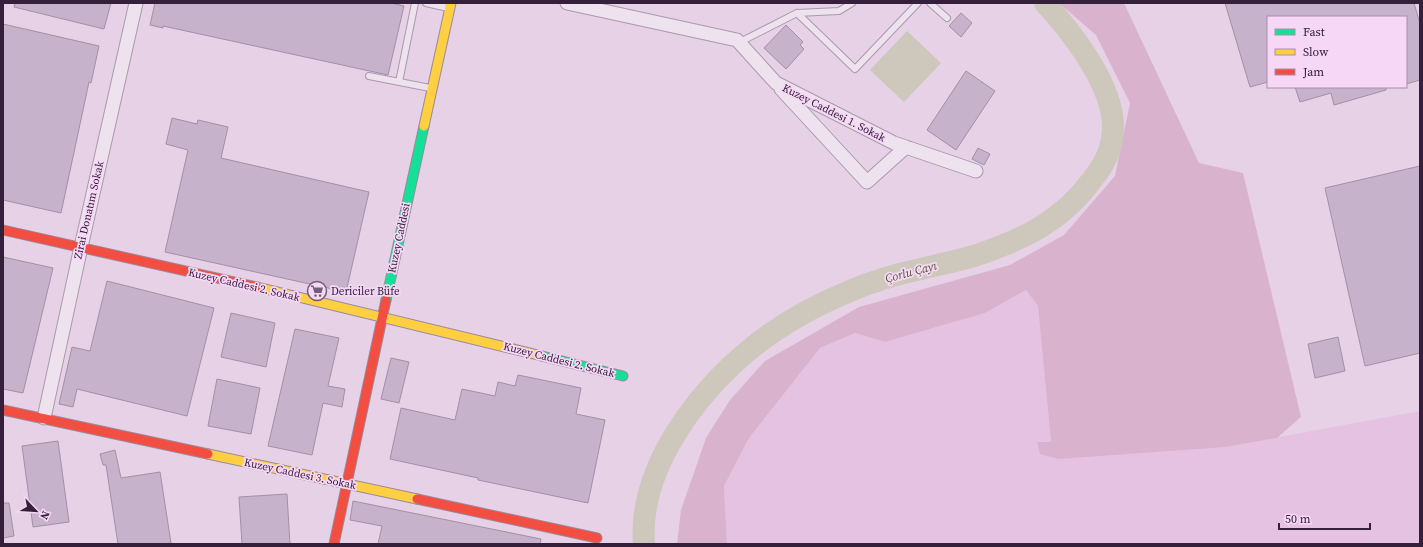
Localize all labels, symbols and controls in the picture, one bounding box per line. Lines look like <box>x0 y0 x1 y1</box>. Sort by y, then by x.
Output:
legend <box>1267 16 1407 88</box>
text: Fast <box>1303 24 1325 40</box>
text: Slow <box>1303 44 1329 60</box>
text: Jam <box>1302 64 1324 80</box>
street label: Kuzey Caddesi 1. Sokak <box>780 80 889 146</box>
street label: Zirai Donatım Sokak <box>70 159 108 260</box>
street label: Kuzey Caddesi <box>384 202 414 274</box>
water label: Çorlu Çayı <box>883 257 939 287</box>
street label: Kuzey Caddesi 2. Sokak <box>187 265 302 305</box>
supermarket icon: Dericiler Büfe <box>306 280 328 302</box>
place label: Dericiler Büfe <box>331 284 400 299</box>
street label: Kuzey Caddesi 2. Sokak <box>502 339 617 381</box>
street label: Kuzey Caddesi 3. Sokak <box>243 455 358 493</box>
north arrow <box>16 491 56 531</box>
scale bar <box>1279 505 1370 531</box>
text: N <box>36 508 53 522</box>
text: 50 m <box>1285 511 1311 527</box>

